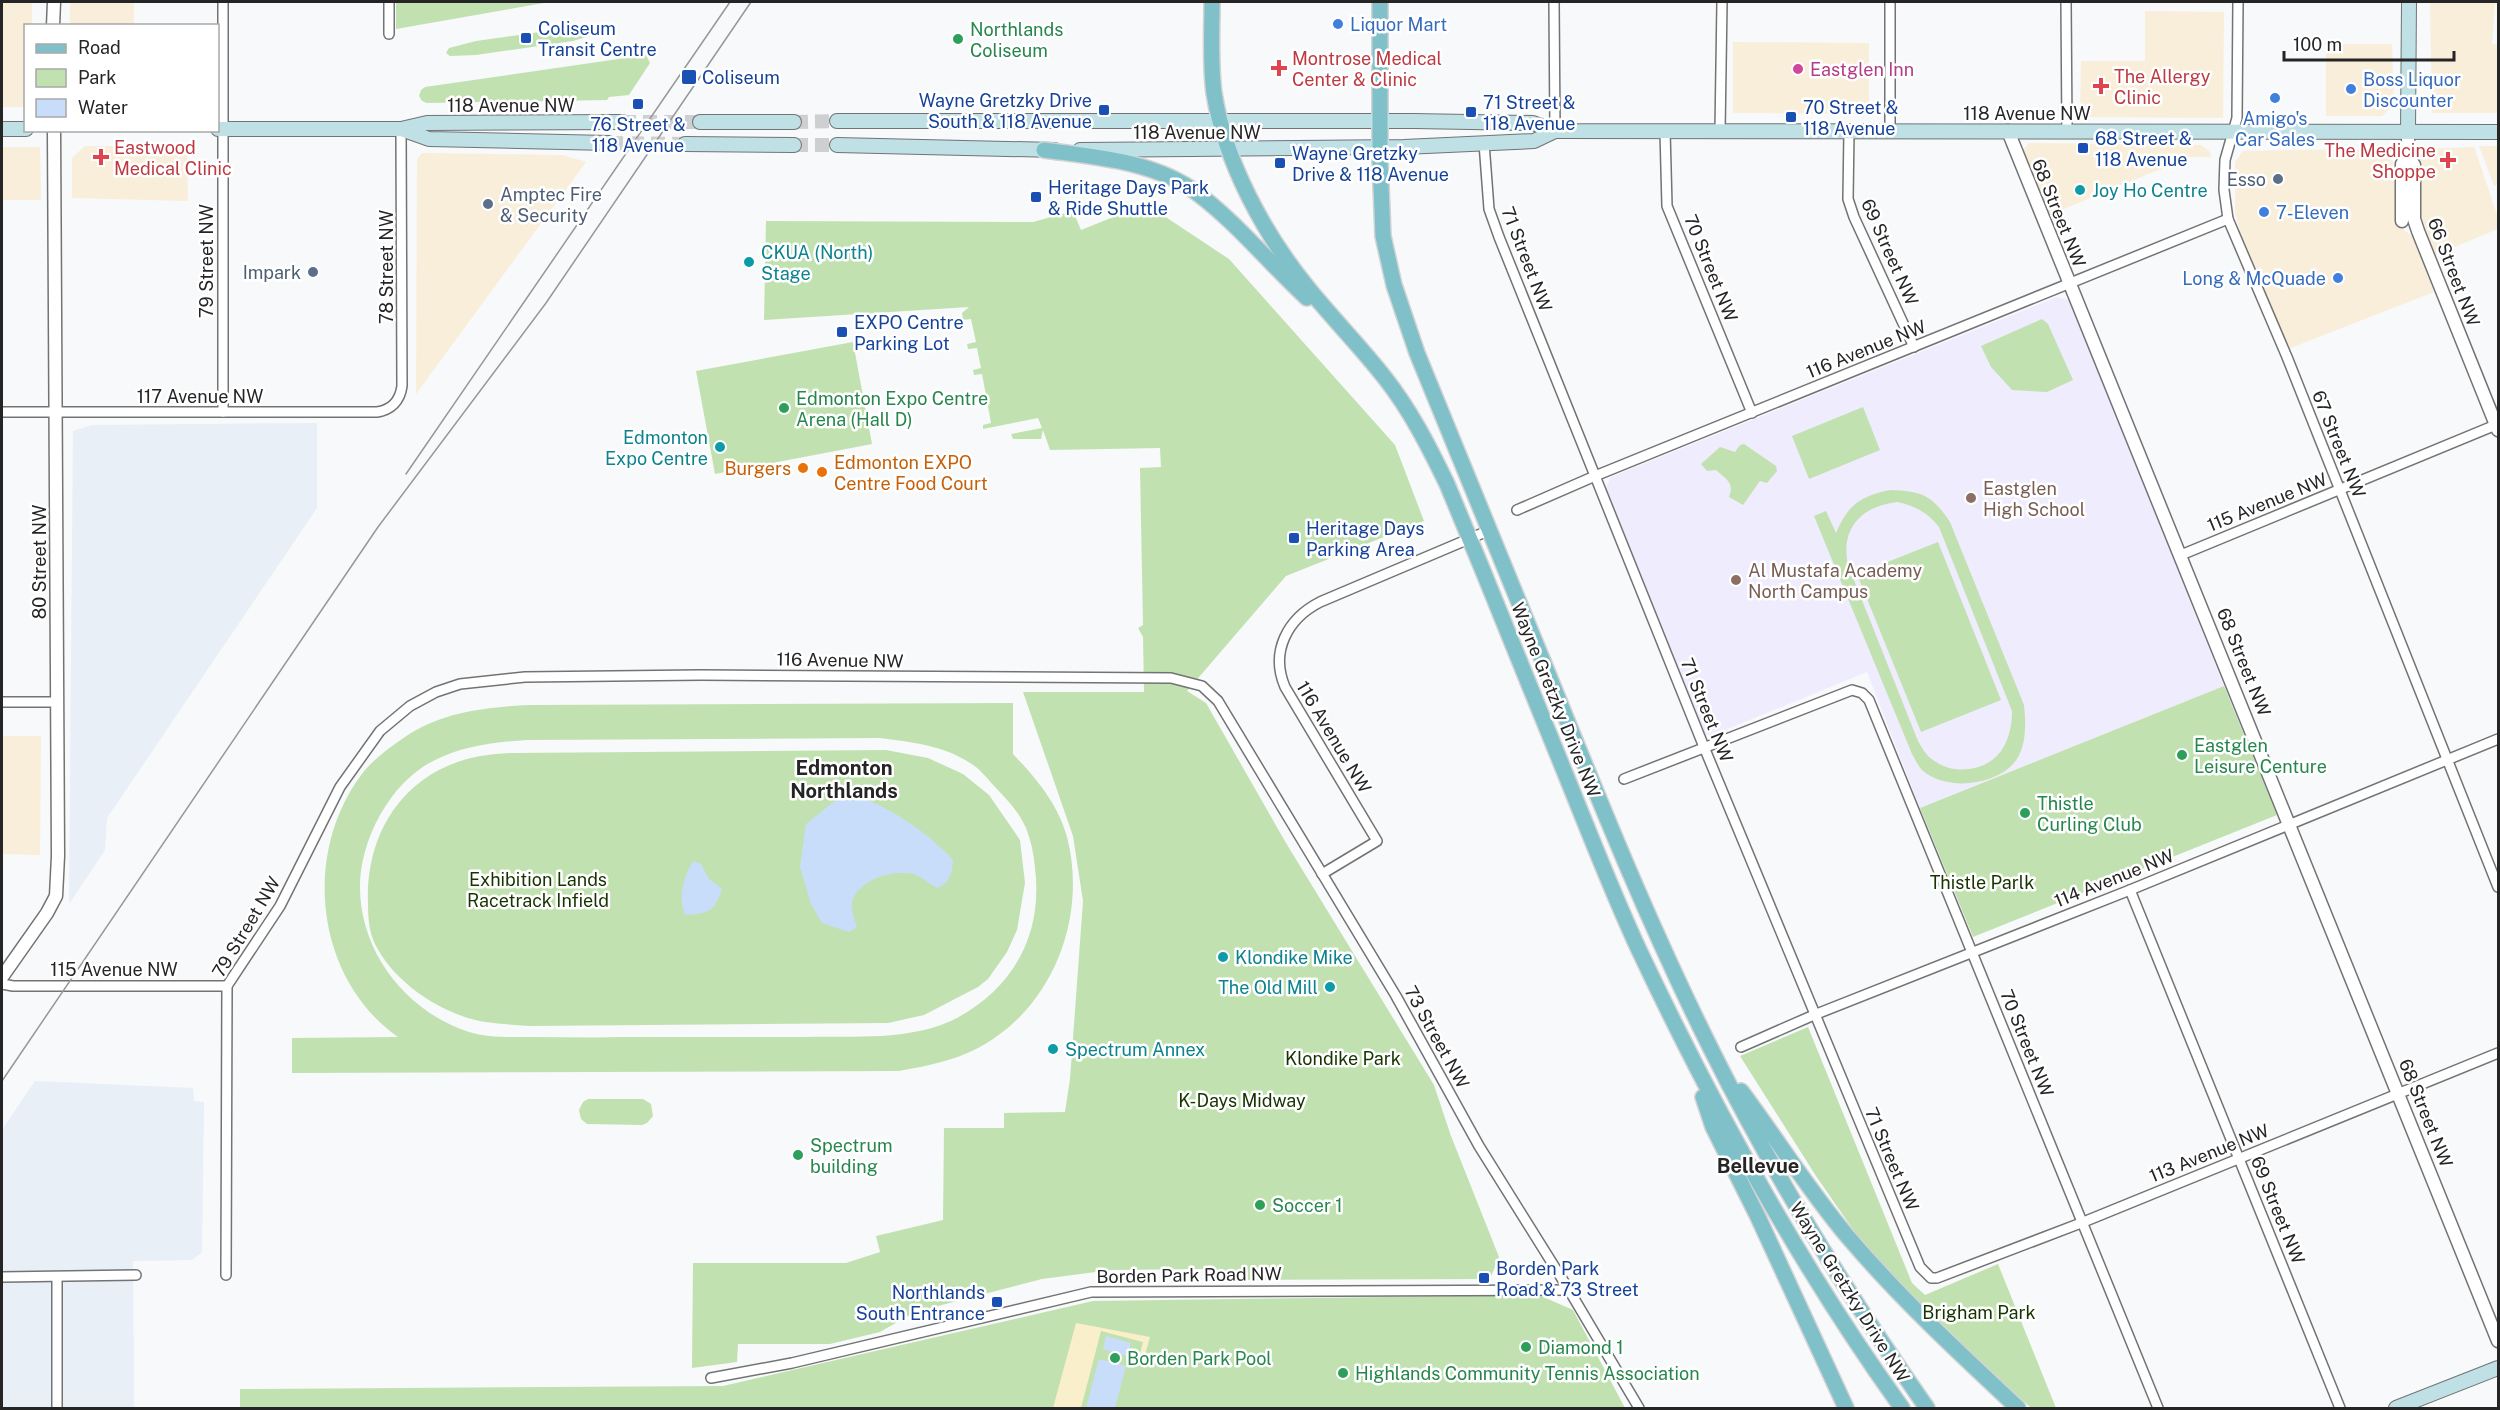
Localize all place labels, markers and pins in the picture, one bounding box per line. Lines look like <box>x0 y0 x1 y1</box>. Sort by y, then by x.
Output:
place label: Liquor Mart <box>1350 14 1447 35</box>
marker: Liquor Mart <box>1331 17 1345 31</box>
place label: Coliseum Transit Centre <box>538 18 657 60</box>
place label: Northlands Coliseum <box>970 19 1063 61</box>
marker: Coliseum Transit Centre <box>519 31 533 45</box>
marker: Northlands Coliseum <box>951 32 965 46</box>
place label: Montrose Medical Center & Clinic <box>1292 48 1442 90</box>
marker: Montrose Medical Center & Clinic <box>1270 59 1288 77</box>
place label: Eastglen Inn <box>1810 59 1914 80</box>
marker: Eastglen Inn <box>1791 62 1805 76</box>
place label: The Allergy Clinic <box>2114 66 2211 108</box>
place label: Coliseum <box>702 67 780 88</box>
marker: Coliseum <box>680 68 698 86</box>
place label: Boss Liquor Discounter <box>2363 69 2461 111</box>
marker: The Allergy Clinic <box>2092 77 2110 95</box>
marker: Boss Liquor Discounter <box>2344 82 2358 96</box>
place label: Wayne Gretzky Drive South & 118 Avenue <box>919 90 1092 132</box>
marker: Amigo's Car Sales <box>2268 91 2282 105</box>
place label: 71 Street & 118 Avenue <box>1483 92 1576 134</box>
marker: 76 Street & 118 Avenue <box>631 97 645 111</box>
place label: 70 Street & 118 Avenue <box>1803 97 1899 139</box>
marker: Wayne Gretzky Drive South & 118 Avenue <box>1097 103 1111 117</box>
marker: 71 Street & 118 Avenue <box>1464 105 1478 119</box>
place label: Amigo's Car Sales <box>2235 108 2315 150</box>
marker: 70 Street & 118 Avenue <box>1784 110 1798 124</box>
place label: 76 Street & 118 Avenue <box>590 114 686 156</box>
place label: 68 Street & 118 Avenue <box>2095 128 2192 170</box>
place label: Eastwood Medical Clinic <box>114 137 232 179</box>
place label: The Medicine Shoppe <box>2324 140 2436 182</box>
marker: 68 Street & 118 Avenue <box>2076 141 2090 155</box>
place label: Wayne Gretzky Drive & 118 Avenue <box>1292 143 1449 185</box>
marker: Eastwood Medical Clinic <box>92 148 110 166</box>
marker: The Medicine Shoppe <box>2441 153 2455 167</box>
marker: Wayne Gretzky Drive & 118 Avenue <box>1273 156 1287 170</box>
place label: Esso <box>2227 169 2266 190</box>
marker: Esso <box>2271 172 2285 186</box>
place label: Heritage Days Park & Ride Shuttle <box>1048 177 1209 219</box>
place label: Joy Ho Centre <box>2092 180 2208 201</box>
marker: Joy Ho Centre <box>2073 183 2087 197</box>
place label: Amptec Fire & Security <box>500 184 602 226</box>
marker: Heritage Days Park & Ride Shuttle <box>1029 190 1043 204</box>
marker: Amptec Fire & Security <box>481 197 495 211</box>
place label: 7-Eleven <box>2276 202 2349 223</box>
marker: 7-Eleven <box>2257 205 2271 219</box>
place label: CKUA (North) Stage <box>761 242 873 284</box>
marker: CKUA (North) Stage <box>742 255 756 269</box>
place label: Impark <box>243 262 301 283</box>
marker: Impark <box>306 265 320 279</box>
place label: Long & McQuade <box>2182 268 2326 289</box>
marker: Long & McQuade <box>2331 271 2345 285</box>
place label: EXPO Centre Parking Lot <box>854 312 964 354</box>
marker: EXPO Centre Parking Lot <box>835 325 849 339</box>
place label: Edmonton Expo Centre Arena (Hall D) <box>796 388 988 430</box>
marker: Edmonton Expo Centre Arena (Hall D) <box>777 401 791 415</box>
place label: Edmonton Expo Centre <box>605 427 708 469</box>
marker: Edmonton Expo Centre <box>713 440 727 454</box>
place label: Edmonton EXPO Centre Food Court <box>834 452 988 494</box>
place label: Burgers <box>724 458 791 479</box>
marker: Burgers <box>796 461 810 475</box>
marker: Edmonton EXPO Centre Food Court <box>815 465 829 479</box>
place label: Eastglen High School <box>1983 478 2085 520</box>
marker: Eastglen High School <box>1964 491 1978 505</box>
place label: Heritage Days Parking Area <box>1306 518 1424 560</box>
marker: Heritage Days Parking Area <box>1287 531 1301 545</box>
place label: Al Mustafa Academy North Campus <box>1748 560 1922 602</box>
marker: Al Mustafa Academy North Campus <box>1729 573 1743 587</box>
place label: Eastglen Leisure Centure <box>2194 735 2327 777</box>
marker: Eastglen Leisure Centure <box>2175 748 2189 762</box>
place label: Thistle Curling Club <box>2037 793 2142 835</box>
marker: Thistle Curling Club <box>2018 806 2032 820</box>
place label: Klondike Mike <box>1235 947 1353 968</box>
marker: Klondike Mike <box>1216 950 1230 964</box>
place label: The Old Mill <box>1218 977 1318 998</box>
marker: The Old Mill <box>1323 980 1337 994</box>
place label: Spectrum Annex <box>1065 1039 1205 1060</box>
marker: Spectrum Annex <box>1046 1042 1060 1056</box>
place label: Spectrum building <box>810 1135 893 1177</box>
marker: Spectrum building <box>791 1148 805 1162</box>
place label: Soccer 1 <box>1272 1195 1343 1216</box>
marker: Soccer 1 <box>1253 1198 1267 1212</box>
place label: Borden Park Road & 73 Street <box>1496 1258 1639 1300</box>
marker: Borden Park Road & 73 Street <box>1477 1271 1491 1285</box>
place label: Northlands South Entrance <box>856 1282 985 1324</box>
marker: Northlands South Entrance <box>990 1295 1004 1309</box>
place label: Diamond 1 <box>1538 1337 1623 1358</box>
marker: Diamond 1 <box>1519 1340 1533 1354</box>
place label: Borden Park Pool <box>1127 1348 1272 1369</box>
marker: Borden Park Pool <box>1108 1351 1122 1365</box>
place label: Highlands Community Tennis Association <box>1355 1363 1700 1384</box>
marker: Highlands Community Tennis Association <box>1336 1366 1350 1380</box>

